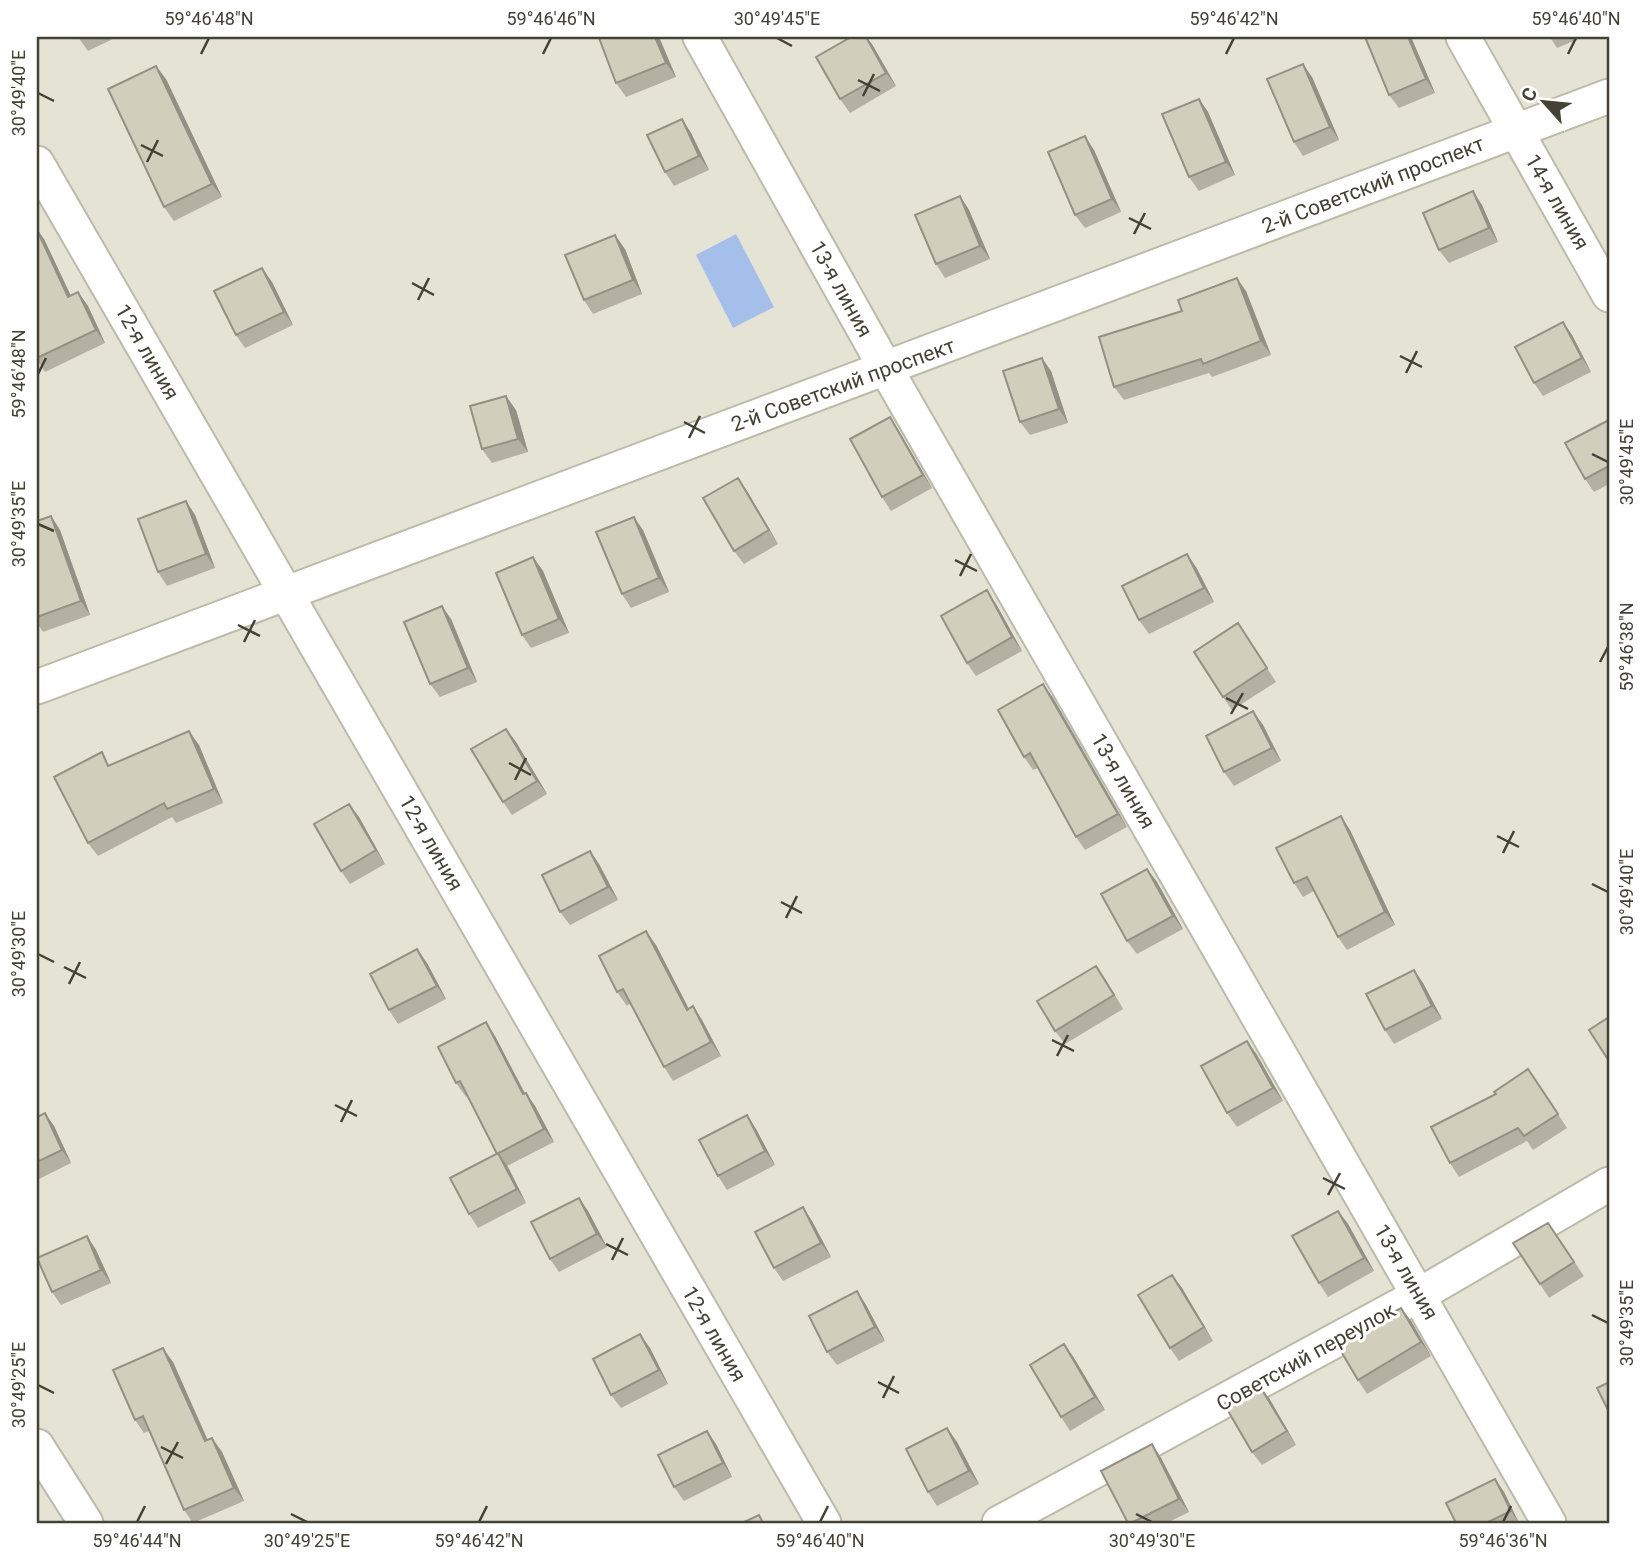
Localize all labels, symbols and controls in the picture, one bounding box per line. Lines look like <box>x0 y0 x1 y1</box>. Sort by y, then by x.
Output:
text: 59°46'48"N <box>164 8 254 29</box>
text: 59°46'46"N <box>506 8 596 29</box>
text: 30°49'45"E <box>734 8 820 29</box>
text: 59°46'42"N <box>1189 8 1279 29</box>
text: 59°46'40"N <box>1531 8 1621 29</box>
text: 30°49'40"E <box>8 50 29 136</box>
north arrow <box>1510 66 1580 136</box>
text: С <box>1516 84 1542 105</box>
street label: 2-й Советский проспект <box>1258 131 1488 239</box>
street label: 14-я линия <box>1520 150 1594 254</box>
street label: 13-я линия <box>805 237 877 341</box>
street label: 12-я линия <box>110 300 184 404</box>
text: 59°46'48"N <box>8 329 29 419</box>
street label: 2-й Советский проспект <box>728 333 958 437</box>
text: 30°49'45"E <box>1616 419 1637 505</box>
text: 30°49'35"E <box>8 481 29 567</box>
text: 59°46'38"N <box>1616 602 1637 692</box>
street label: 13-я линия <box>1086 729 1160 833</box>
street label: 12-я линия <box>394 791 468 895</box>
text: 30°49'40"E <box>1616 849 1637 935</box>
text: 30°49'30"E <box>8 911 29 997</box>
street label: 13-я линия <box>1369 1220 1443 1324</box>
text: 30°49'35"E <box>1616 1280 1637 1366</box>
street label: 12-я линия <box>677 1282 751 1386</box>
street label: Советский переулок <box>1212 1298 1400 1416</box>
text: 30°49'25"E <box>8 1342 29 1428</box>
text: 59°46'44"N <box>92 1530 182 1551</box>
text: 30°49'25"E <box>264 1530 350 1551</box>
text: 59°46'42"N <box>434 1530 524 1551</box>
text: 59°46'40"N <box>775 1530 865 1551</box>
text: 30°49'30"E <box>1109 1530 1195 1551</box>
text: 59°46'36"N <box>1458 1530 1548 1551</box>

